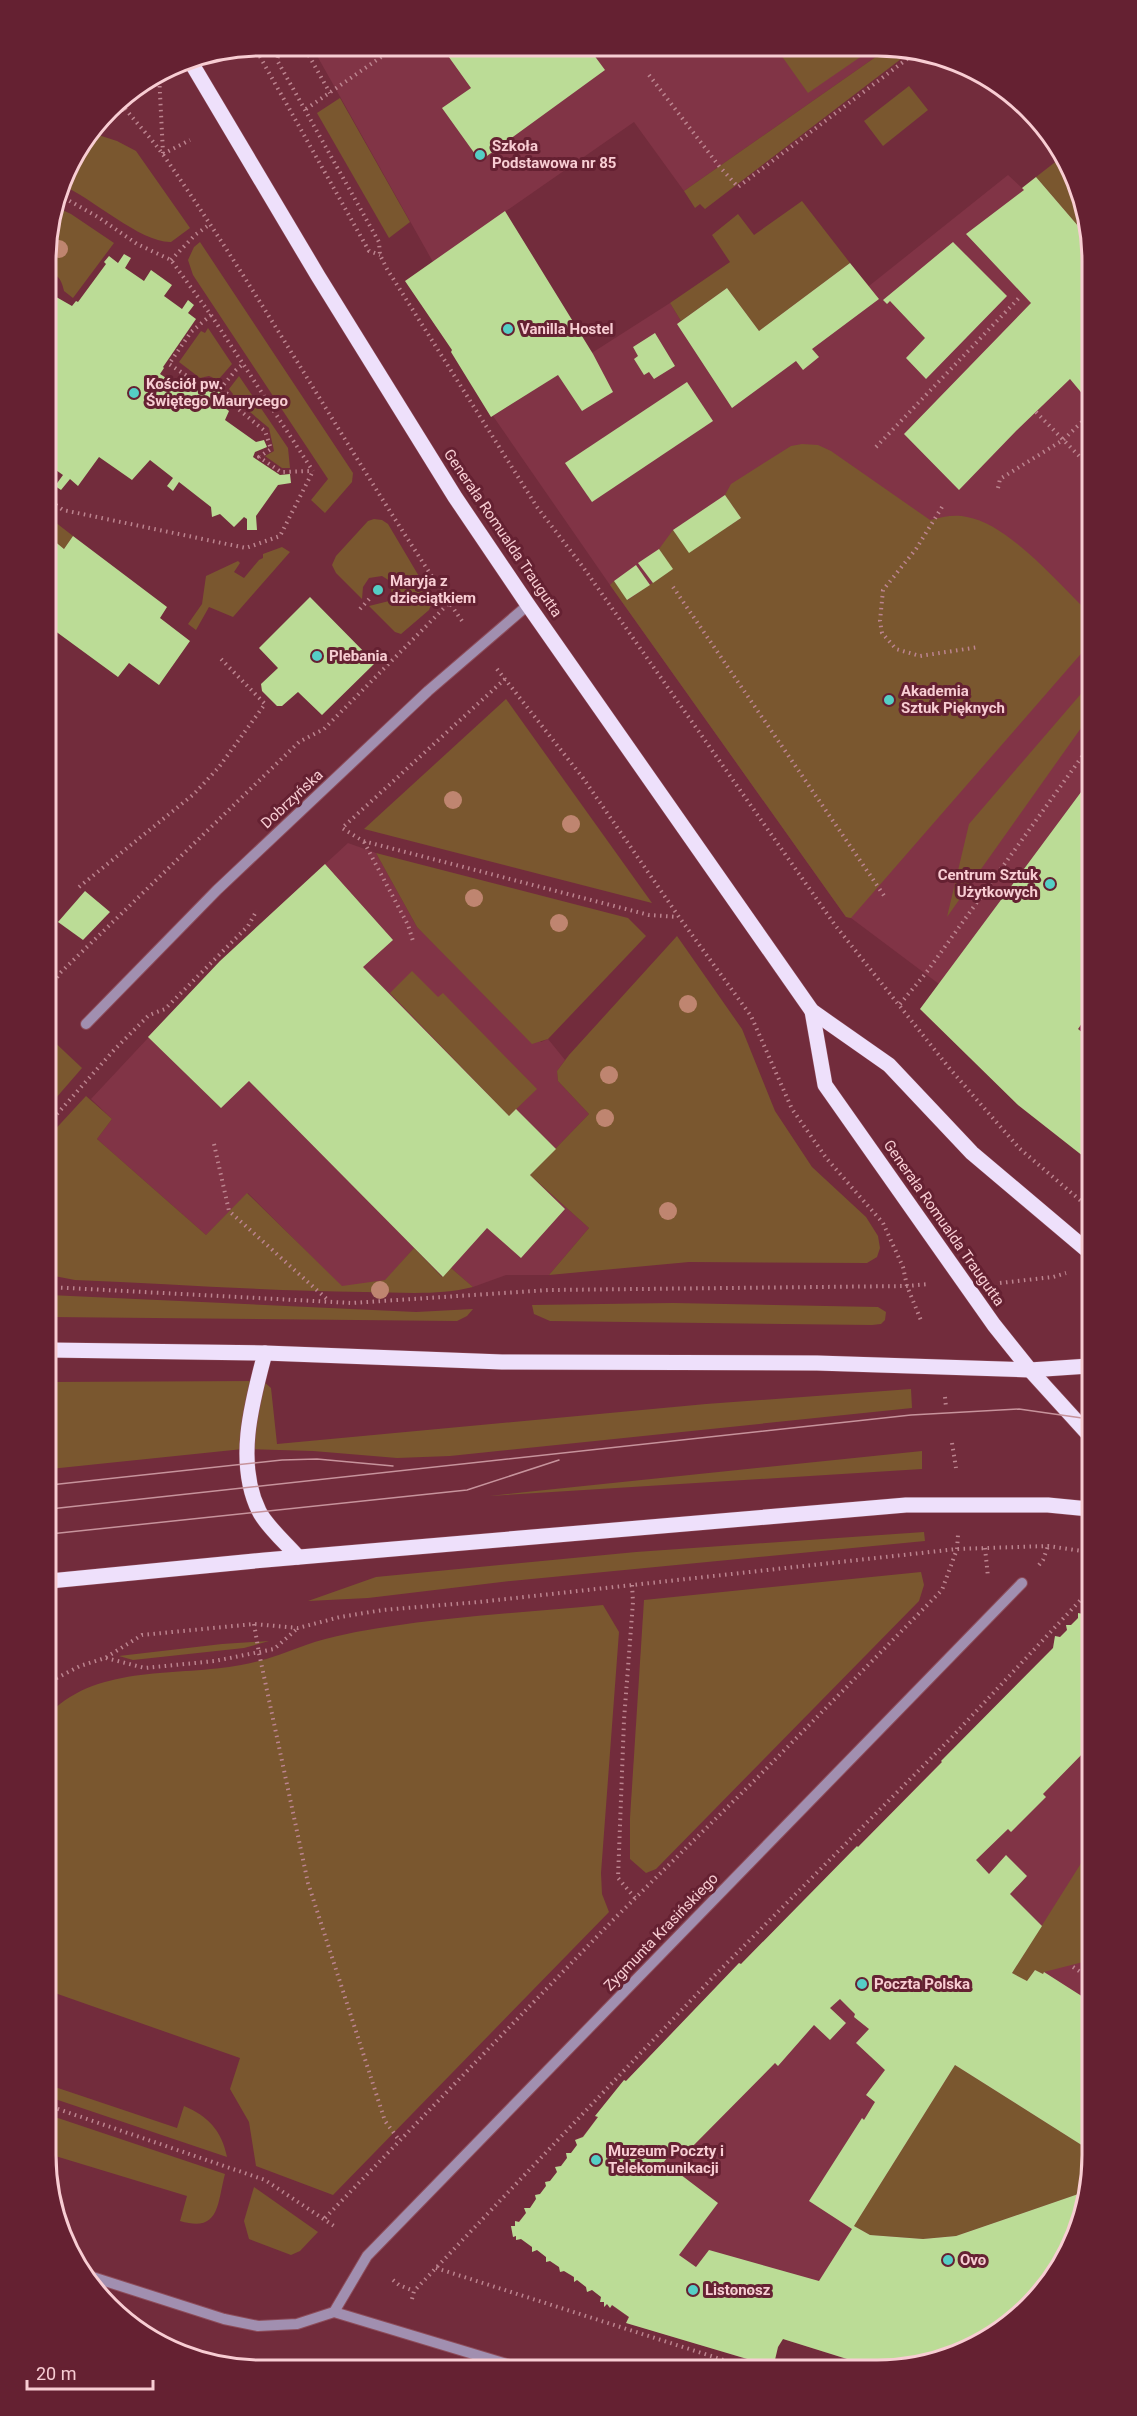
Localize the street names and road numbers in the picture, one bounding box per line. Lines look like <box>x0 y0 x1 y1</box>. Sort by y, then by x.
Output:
street label: Generała Romualda Traugutta <box>440 446 566 620</box>
street label: Dobrzyńska <box>257 766 327 832</box>
street label: Generała Romualda Traugutta <box>880 1136 1008 1310</box>
street label: Zygmunta Krasińskiego <box>600 1869 722 1995</box>

